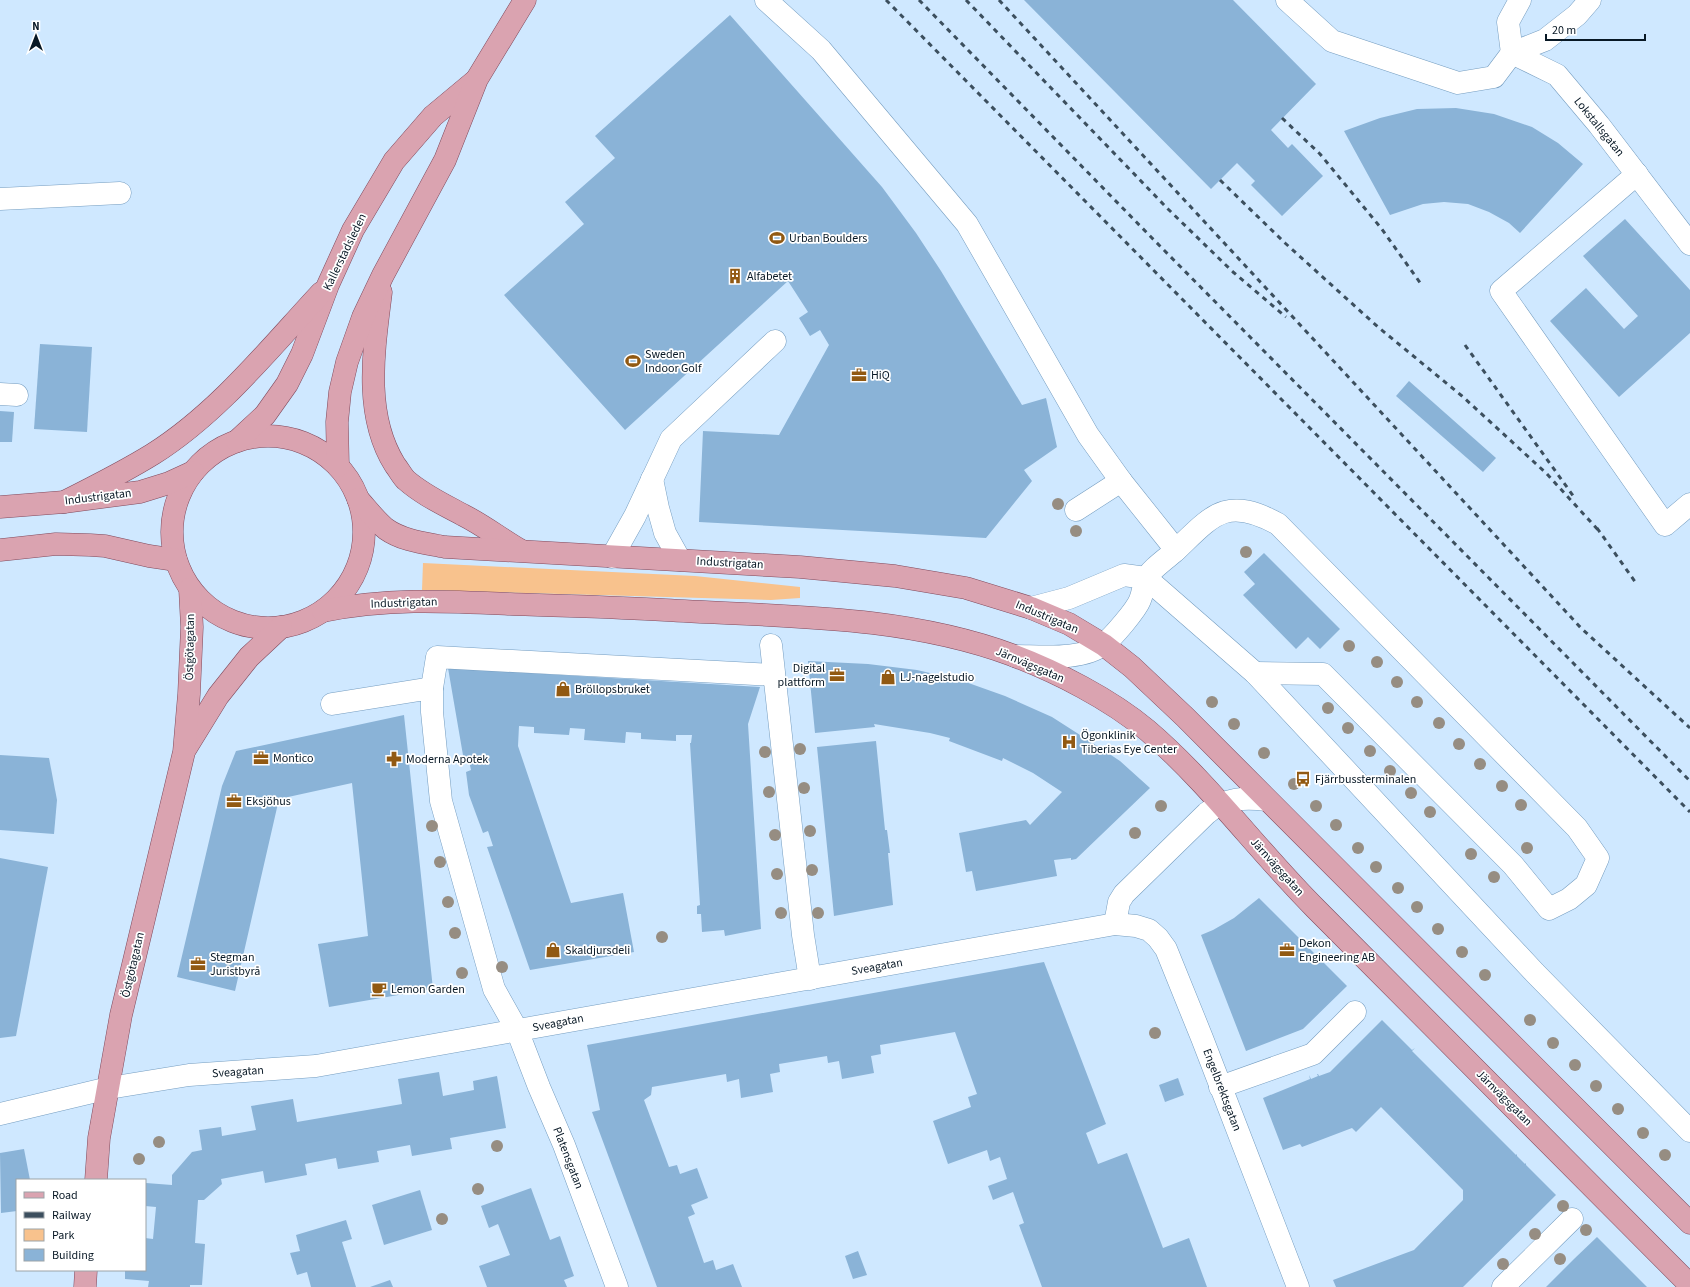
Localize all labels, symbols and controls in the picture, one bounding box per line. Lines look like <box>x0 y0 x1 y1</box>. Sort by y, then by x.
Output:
north arrow <box>16 16 56 56</box>
scale bar <box>1546 16 1645 42</box>
text: N <box>32 19 40 34</box>
text: 20 m <box>1552 22 1576 39</box>
street label: Lokstallsgatan <box>1570 94 1628 160</box>
street label: Kallerstadsleden <box>319 211 371 293</box>
sports icon: Urban Boulders <box>768 229 786 247</box>
place label: Urban Boulders <box>789 230 867 247</box>
building icon: Alfabetet <box>726 267 744 285</box>
place label: Alfabetet <box>747 268 792 285</box>
place label: Sweden Indoor Golf <box>645 346 702 377</box>
sports icon: Sweden Indoor Golf <box>624 352 642 370</box>
office icon: HiQ <box>850 366 868 384</box>
place label: HiQ <box>871 367 890 384</box>
street label: Industrigatan <box>64 484 132 510</box>
street label: Industrigatan <box>696 553 764 573</box>
street label: Industrigatan <box>370 593 438 613</box>
street label: Industrigatan <box>1013 596 1081 638</box>
street label: Östgötagatan <box>181 613 199 681</box>
street label: Järnvägsgatan <box>993 643 1067 687</box>
place label: Digital plattform <box>778 660 825 691</box>
office icon: Digital plattform <box>828 666 846 684</box>
shop icon: LJ-nagelstudio <box>879 668 897 686</box>
place label: LJ-nagelstudio <box>900 669 974 686</box>
shop icon: Bröllopsbruket <box>554 680 572 698</box>
place label: Bröllopsbruket <box>575 681 650 698</box>
place label: Ögonklinik Tiberias Eye Center <box>1081 727 1178 758</box>
hospital icon: Ögonklinik Tiberias Eye Center <box>1060 733 1078 751</box>
office icon: Montico <box>252 749 270 767</box>
place label: Montico <box>273 750 314 767</box>
pharmacy icon: Moderna Apotek <box>385 750 403 768</box>
place label: Moderna Apotek <box>406 751 488 768</box>
bus stop icon: Fjärrbussterminalen <box>1294 770 1312 788</box>
place label: Fjärrbussterminalen <box>1315 771 1416 788</box>
office icon: Eksjöhus <box>225 792 243 810</box>
place label: Eksjöhus <box>246 793 291 810</box>
street label: Järnvägsgatan <box>1246 834 1308 900</box>
street label: Östgötagatan <box>117 931 149 999</box>
place label: Dekon Engineering AB <box>1299 935 1375 966</box>
shop icon: Skaldjursdeli <box>544 941 562 959</box>
office icon: Dekon Engineering AB <box>1278 941 1296 959</box>
place label: Skaldjursdeli <box>565 942 630 959</box>
place label: Stegman Juristbyrå <box>210 949 260 980</box>
street label: Sveagatan <box>850 954 904 980</box>
office icon: Stegman Juristbyrå <box>189 955 207 973</box>
cafe icon: Lemon Garden <box>370 980 388 998</box>
place label: Lemon Garden <box>391 981 465 998</box>
street label: Sveagatan <box>531 1010 585 1036</box>
street label: Engelbrektsgatan <box>1198 1046 1246 1134</box>
street label: Sveagatan <box>211 1062 265 1082</box>
street label: Järnvägsgatan <box>1472 1066 1536 1130</box>
street label: Platensgatan <box>548 1124 588 1192</box>
legend <box>16 1179 146 1271</box>
text: Road <box>52 1187 78 1204</box>
text: Railway <box>52 1207 91 1224</box>
text: Park <box>52 1227 74 1244</box>
text: Building <box>52 1247 94 1264</box>

